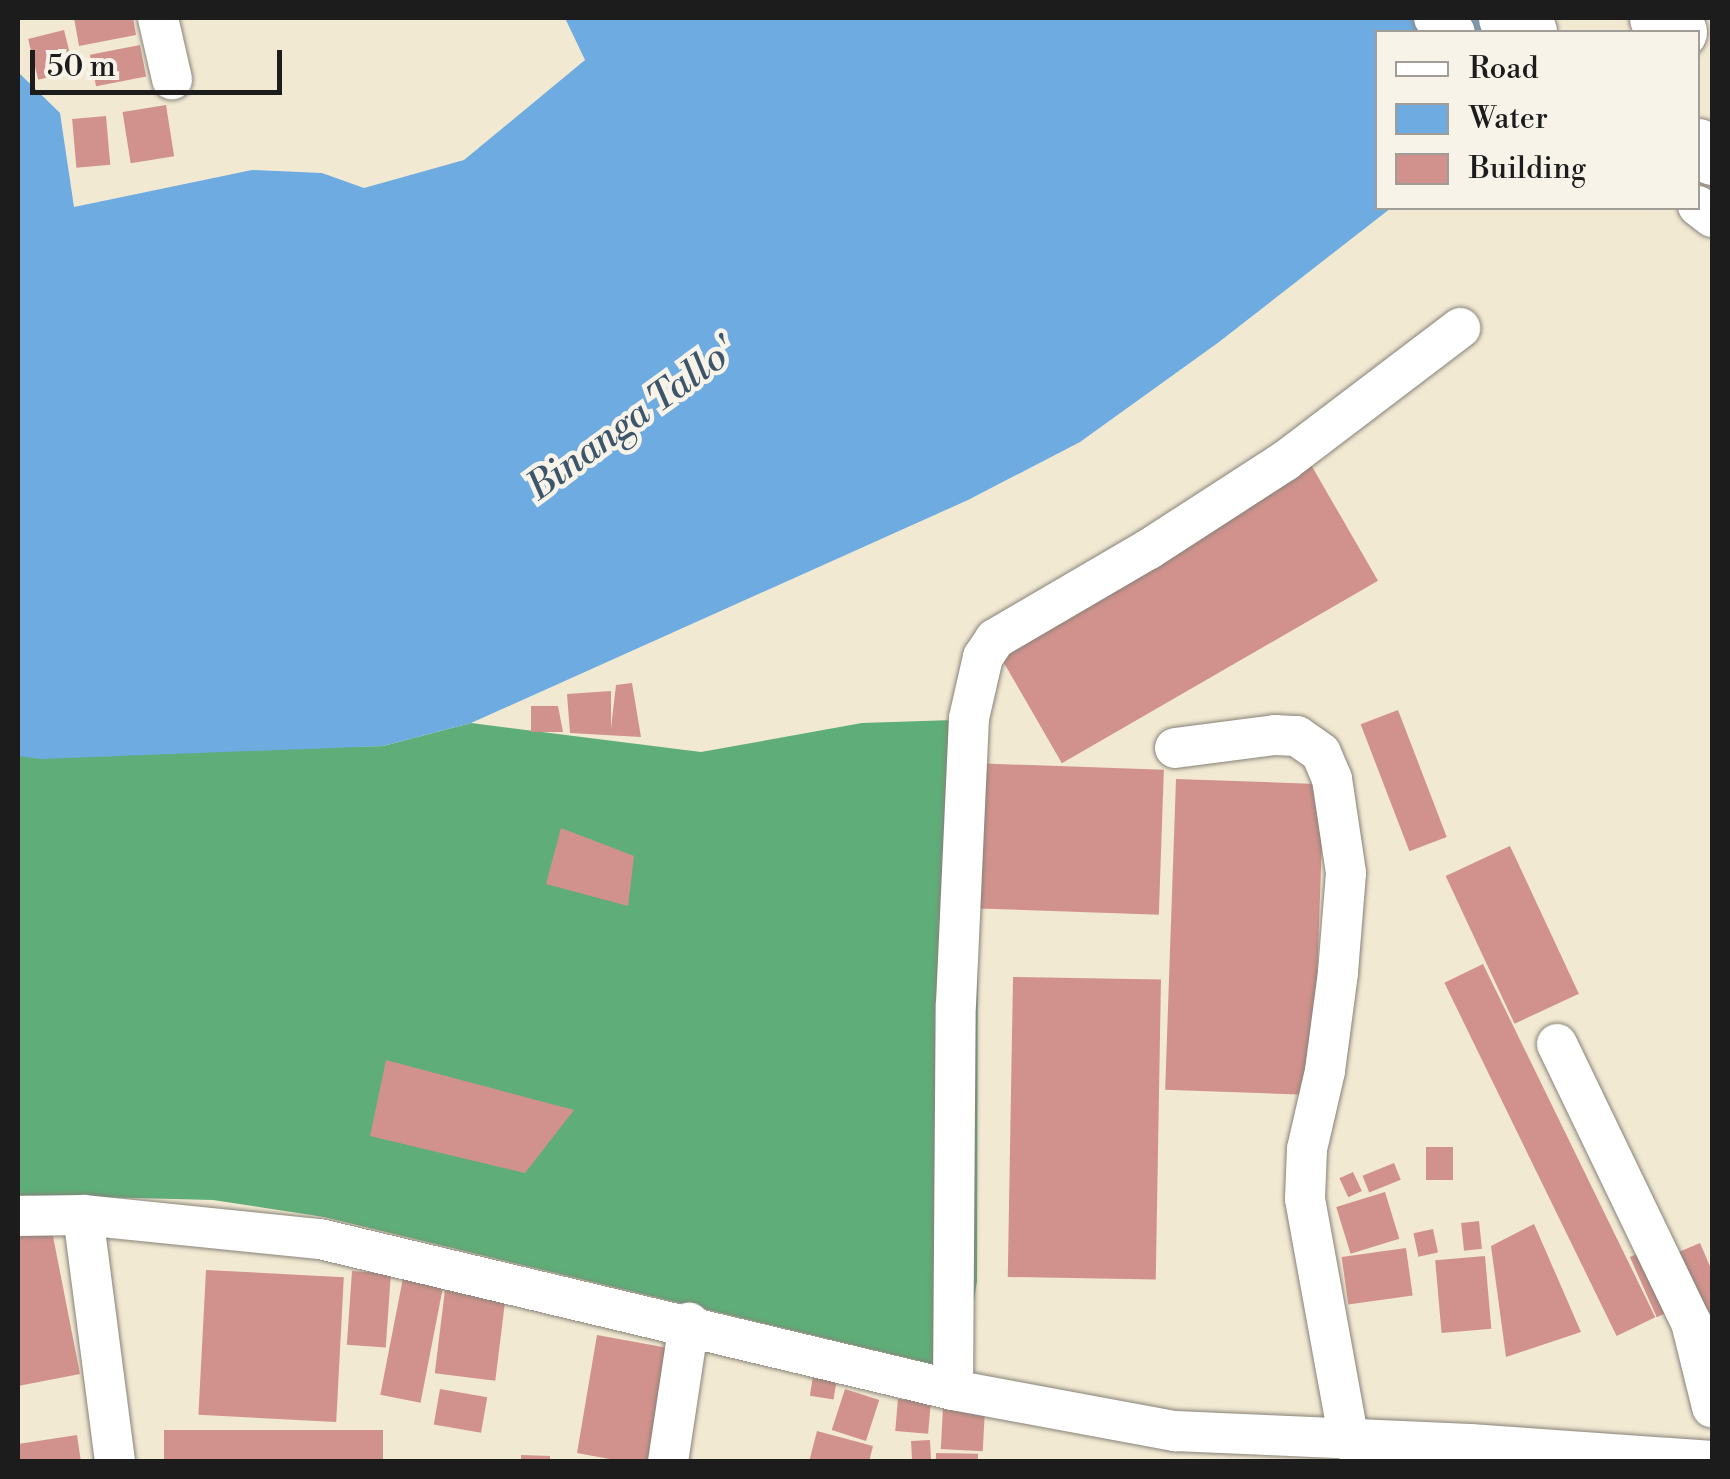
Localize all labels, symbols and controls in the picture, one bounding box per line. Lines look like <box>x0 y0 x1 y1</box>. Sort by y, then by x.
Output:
scale bar <box>35 30 288 92</box>
legend <box>1375 30 1700 210</box>
text: 50 m <box>47 48 116 86</box>
text: Road <box>1469 50 1539 88</box>
text: Water <box>1469 100 1548 138</box>
text: Building <box>1469 150 1586 188</box>
water label: Binanga Tallo' <box>519 330 743 510</box>

